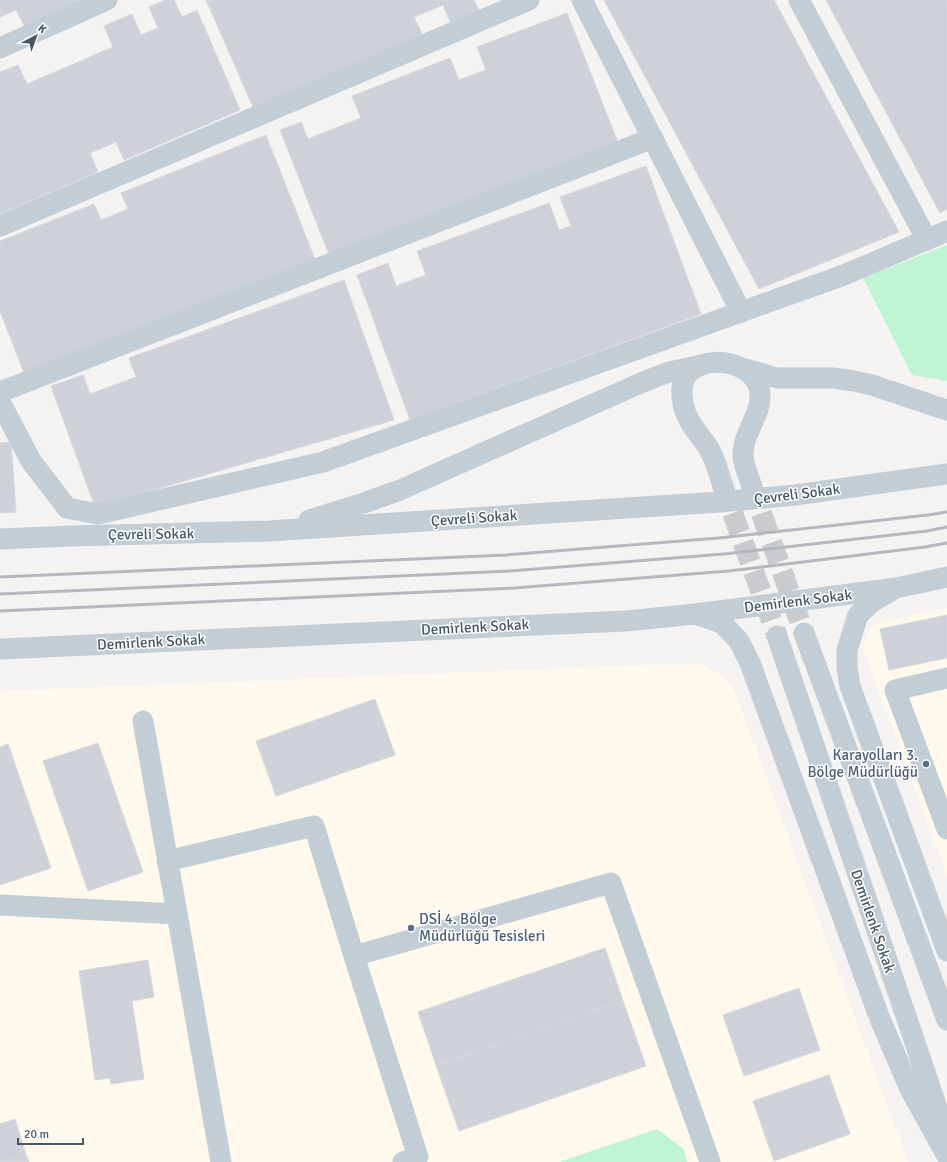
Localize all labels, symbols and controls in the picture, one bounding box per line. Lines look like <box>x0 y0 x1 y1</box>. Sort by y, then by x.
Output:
north arrow <box>16 16 56 56</box>
text: K <box>35 22 49 36</box>
street label: Çevreli Sokak <box>753 480 841 508</box>
street label: Çevreli Sokak <box>430 506 518 530</box>
street label: Çevreli Sokak <box>108 524 195 544</box>
street label: Demirlenk Sokak <box>743 585 853 617</box>
street label: Demirlenk Sokak <box>420 615 530 639</box>
street label: Demirlenk Sokak <box>96 630 206 654</box>
place label: Karayolları 3. Bölge Müdürlüğü <box>808 746 918 781</box>
marker: Karayolları 3. Bölge Müdürlüğü <box>921 759 931 769</box>
street label: Demirlenk Sokak <box>847 867 899 976</box>
place label: DSİ 4. Bölge Müdürlüğü Tesisleri <box>419 910 545 945</box>
marker: DSİ 4. Bölge Müdürlüğü Tesisleri <box>406 923 416 933</box>
scale bar <box>18 1120 83 1146</box>
text: 20 m <box>24 1127 49 1142</box>

